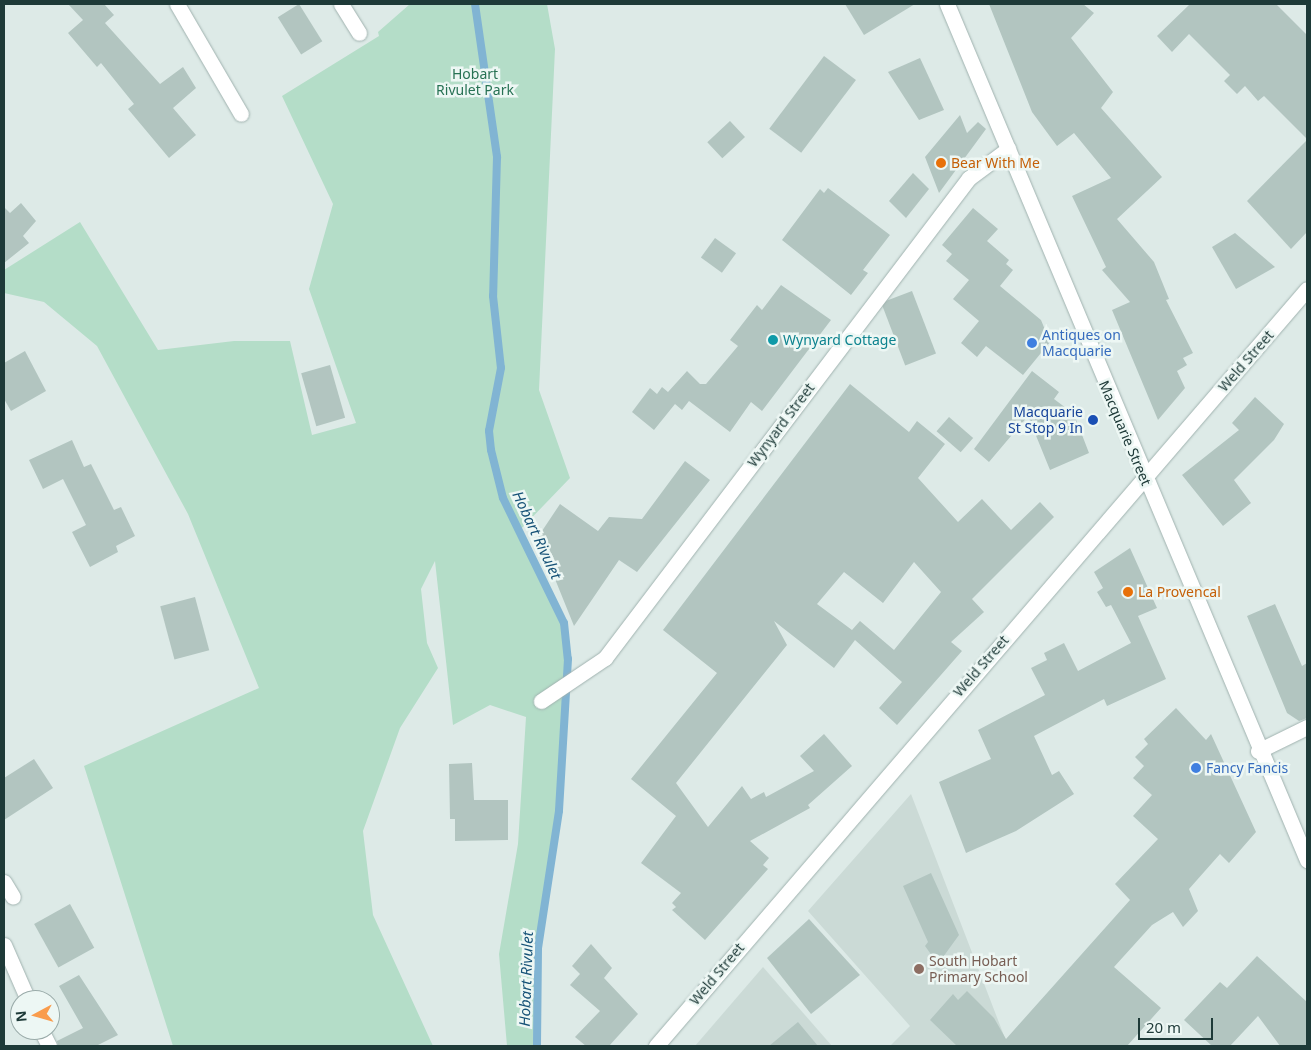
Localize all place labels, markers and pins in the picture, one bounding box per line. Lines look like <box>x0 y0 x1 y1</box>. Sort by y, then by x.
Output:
place label: Bear With Me <box>951 155 1040 171</box>
marker: Bear With Me <box>935 157 947 169</box>
place label: Antiques on Macquarie <box>1042 327 1121 360</box>
place label: Wynyard Cottage <box>783 332 896 348</box>
marker: Wynyard Cottage <box>767 334 779 346</box>
marker: Antiques on Macquarie <box>1026 337 1038 349</box>
place label: Macquarie St Stop 9 In <box>1008 404 1083 437</box>
marker: Macquarie St Stop 9 In <box>1087 414 1099 426</box>
place label: La Provencal <box>1138 584 1221 600</box>
marker: La Provencal <box>1122 586 1134 598</box>
place label: Fancy Fancis <box>1206 760 1288 776</box>
marker: Fancy Fancis <box>1190 762 1202 774</box>
place label: South Hobart Primary School <box>929 953 1028 986</box>
marker: South Hobart Primary School <box>913 963 925 975</box>

